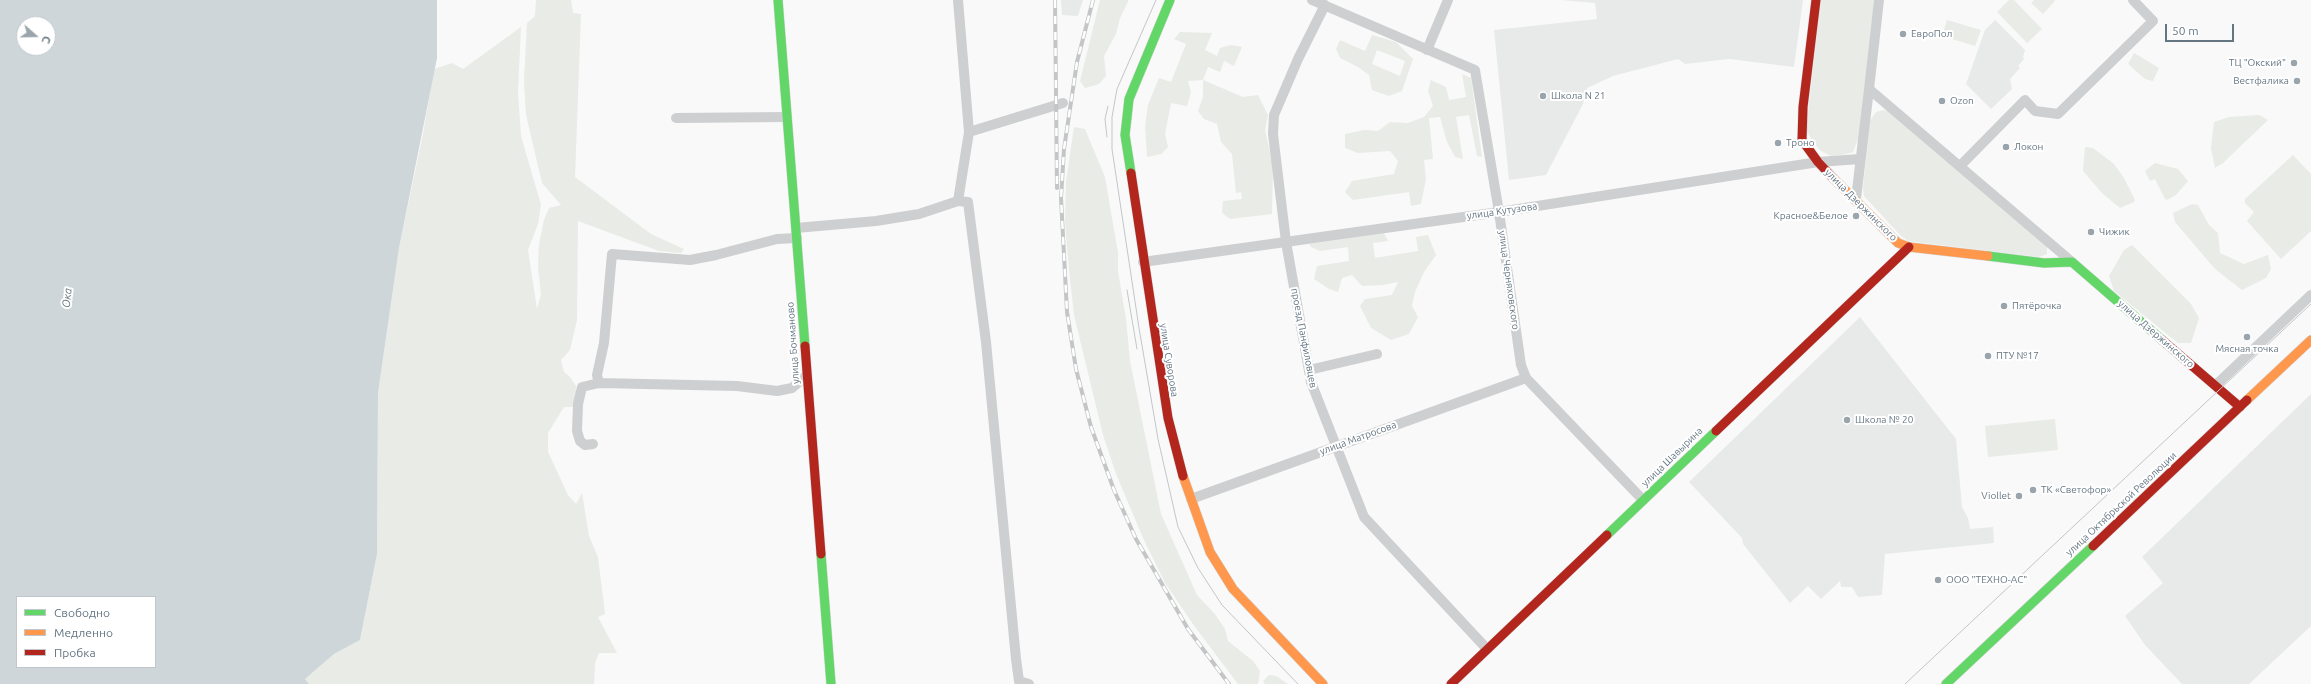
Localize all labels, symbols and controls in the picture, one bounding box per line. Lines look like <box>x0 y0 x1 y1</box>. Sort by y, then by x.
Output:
north arrow <box>16 16 56 56</box>
scale bar <box>2167 16 2236 42</box>
text: 50 m <box>2172 24 2199 37</box>
place label: ЕвроПол <box>1911 28 1952 40</box>
marker: ЕвроПол <box>1898 29 1908 39</box>
text: С <box>39 34 53 45</box>
place label: ТЦ "Окский" <box>2229 57 2286 69</box>
marker: ТЦ "Окский" <box>2289 58 2299 68</box>
place label: Вестфалика <box>2233 75 2289 87</box>
marker: Вестфалика <box>2292 76 2302 86</box>
place label: Школа N 21 <box>1551 90 1606 102</box>
marker: Школа N 21 <box>1538 91 1548 101</box>
place label: Ozon <box>1950 95 1974 107</box>
marker: Ozon <box>1937 96 1947 106</box>
place label: Троно <box>1786 137 1815 149</box>
marker: Троно <box>1773 138 1783 148</box>
place label: Локон <box>2014 141 2043 153</box>
marker: Локон <box>2001 142 2011 152</box>
street label: улица Дзержинского <box>1822 166 1900 244</box>
street label: улица Кутузова <box>1466 200 1538 222</box>
place label: Красное&Белое <box>1774 210 1848 222</box>
marker: Красное&Белое <box>1851 211 1861 221</box>
place label: Чижик <box>2099 226 2130 238</box>
marker: Чижик <box>2086 227 2096 237</box>
street label: улица Черняховского <box>1496 230 1522 330</box>
water label: Ока <box>59 287 75 309</box>
street label: проезд Панфиловцев <box>1288 287 1320 389</box>
street label: улица Дзержинского <box>2115 298 2197 370</box>
place label: Пятёрочка <box>2012 300 2061 312</box>
street label: улица Бочманово <box>784 301 802 385</box>
marker: Пятёрочка <box>1999 301 2009 311</box>
street label: улица Суворова <box>1157 322 1181 398</box>
marker: Мясная точка <box>2242 332 2252 342</box>
place label: Мясная точка <box>2215 343 2279 355</box>
place label: ПТУ №17 <box>1996 350 2039 362</box>
marker: ПТУ №17 <box>1983 351 1993 361</box>
place label: Школа № 20 <box>1855 414 1913 426</box>
marker: Школа № 20 <box>1842 415 1852 425</box>
street label: улица Матросова <box>1318 419 1398 457</box>
street label: улица Шавырина <box>1639 425 1705 489</box>
street label: улица Октябрьской Революции <box>2063 449 2179 559</box>
place label: ТК «Светофор» <box>2041 484 2111 496</box>
marker: ТК «Светофор» <box>2028 485 2038 495</box>
place label: Viollet <box>1981 490 2011 502</box>
marker: Viollet <box>2014 491 2024 501</box>
place label: ООО "ТЕХНО-АС" <box>1946 574 2027 586</box>
marker: ООО "ТЕХНО-АС" <box>1933 575 1943 585</box>
legend <box>16 596 156 668</box>
text: Свободно <box>54 606 110 619</box>
text: Медленно <box>54 626 113 639</box>
text: Пробка <box>54 646 96 659</box>

